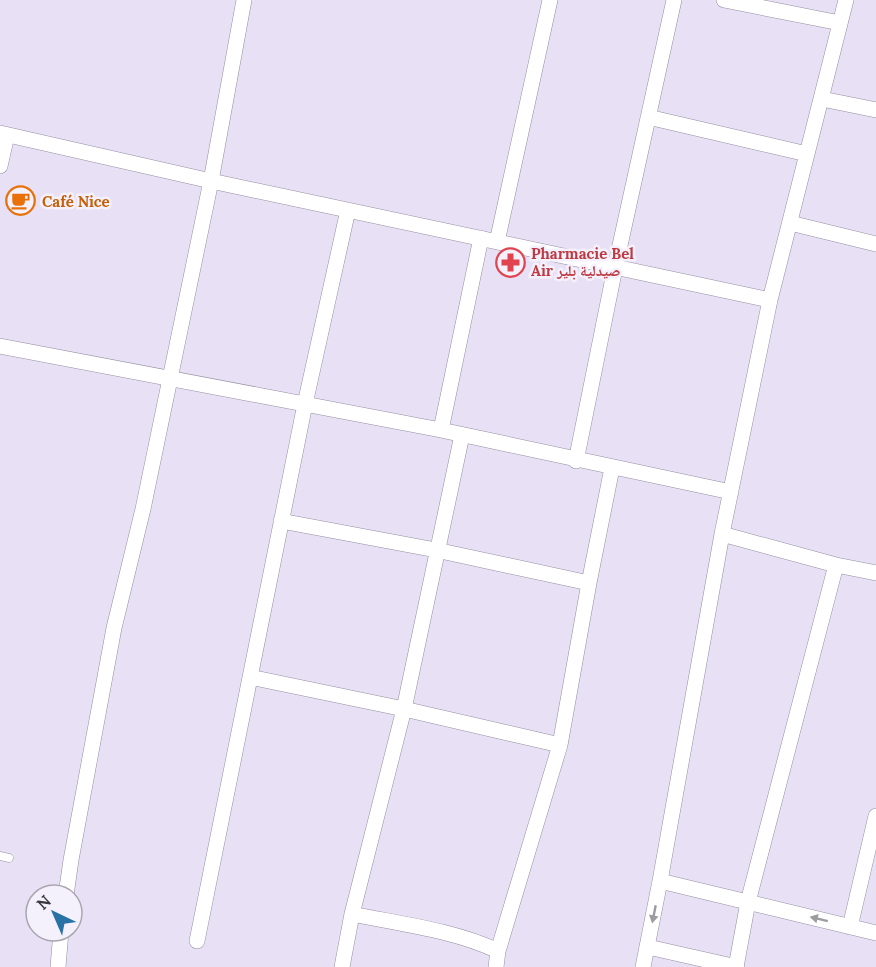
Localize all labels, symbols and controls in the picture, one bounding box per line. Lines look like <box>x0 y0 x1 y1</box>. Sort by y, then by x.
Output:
cafe icon: Café Nice <box>5 185 37 217</box>
place label: Café Nice <box>42 192 110 211</box>
place label: Pharmacie Bel Air صيدلية بلير <box>531 244 634 280</box>
pharmacy icon: Pharmacie Bel Air صيدلية بلير <box>494 246 526 278</box>
north arrow <box>24 883 84 943</box>
text: N <box>32 891 55 914</box>
one-way arrow <box>649 905 658 924</box>
one-way arrow <box>810 914 828 924</box>

